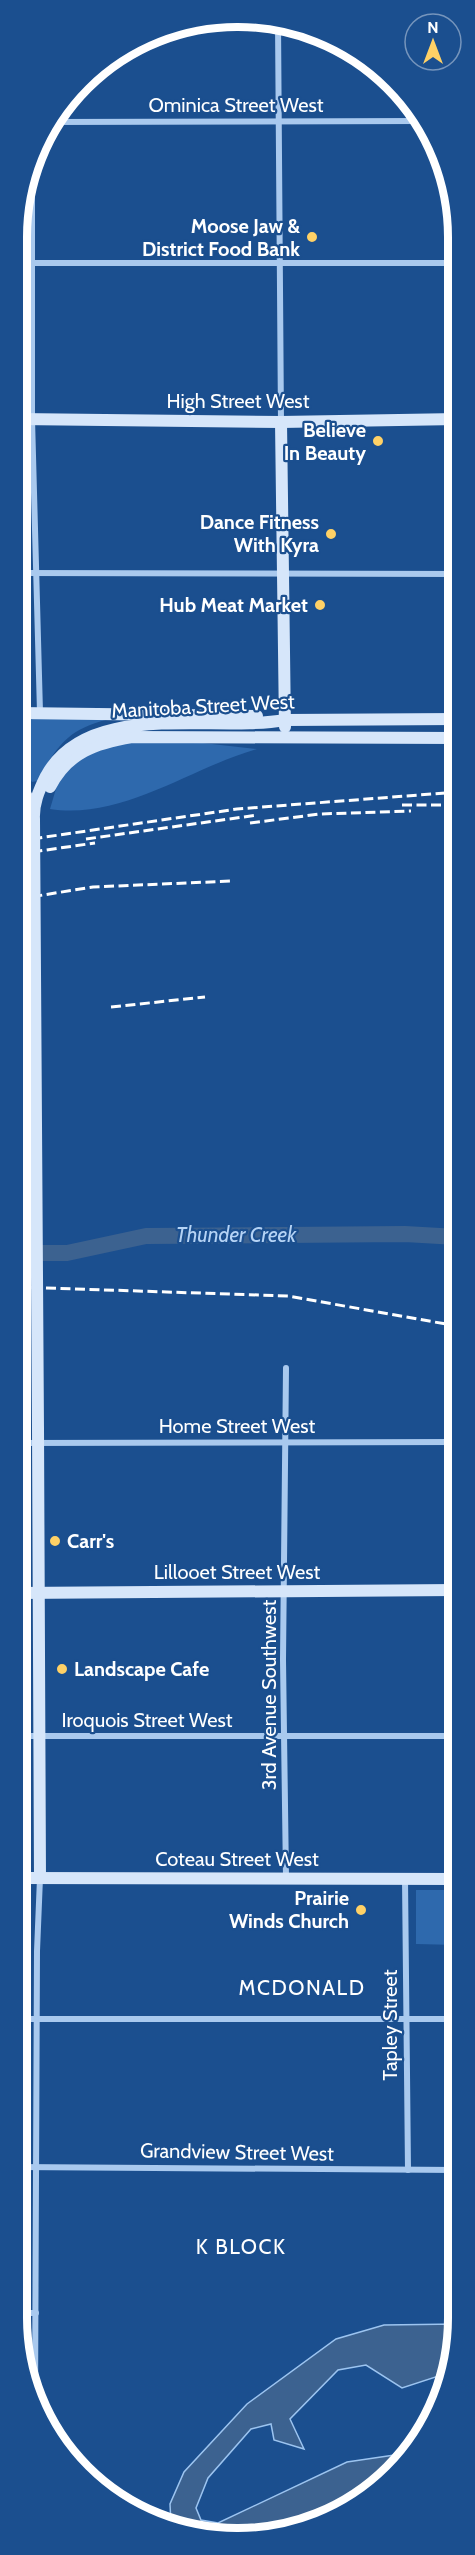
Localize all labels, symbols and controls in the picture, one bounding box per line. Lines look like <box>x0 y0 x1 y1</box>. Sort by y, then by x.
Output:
north arrow <box>403 12 463 72</box>
text: N <box>427 18 439 37</box>
street label: Ominica Street West <box>149 93 324 117</box>
place label: Moose Jaw & District Food Bank <box>142 214 300 261</box>
marker: Moose Jaw & District Food Bank <box>305 230 319 244</box>
street label: High Street West <box>167 389 310 413</box>
place label: Believe In Beauty <box>284 418 366 465</box>
marker: Believe In Beauty <box>371 434 385 448</box>
place label: Dance Fitness With Kyra <box>200 510 319 557</box>
marker: Dance Fitness With Kyra <box>324 527 338 541</box>
place label: Hub Meat Market <box>159 593 308 617</box>
marker: Hub Meat Market <box>313 598 327 612</box>
street label: Manitoba Street West <box>111 689 295 723</box>
water label: Thunder Creek <box>176 1222 297 1247</box>
street label: Home Street West <box>159 1414 315 1438</box>
place label: Carr's <box>67 1529 114 1553</box>
marker: Carr's <box>48 1534 62 1548</box>
street label: Lillooet Street West <box>154 1560 320 1584</box>
street label: 3rd Avenue Southwest <box>257 1599 281 1790</box>
place label: Landscape Cafe <box>74 1657 209 1681</box>
marker: Landscape Cafe <box>55 1662 69 1676</box>
street label: Iroquois Street West <box>62 1708 233 1732</box>
street label: Coteau Street West <box>155 1847 319 1871</box>
place label: Prairie Winds Church <box>229 1886 349 1933</box>
marker: Prairie Winds Church <box>354 1903 368 1917</box>
street label: Tapley Street <box>378 1969 402 2080</box>
district label: MCDONALD <box>239 1975 365 2000</box>
street label: Grandview Street West <box>140 2138 334 2166</box>
district label: K BLOCK <box>196 2234 286 2259</box>

